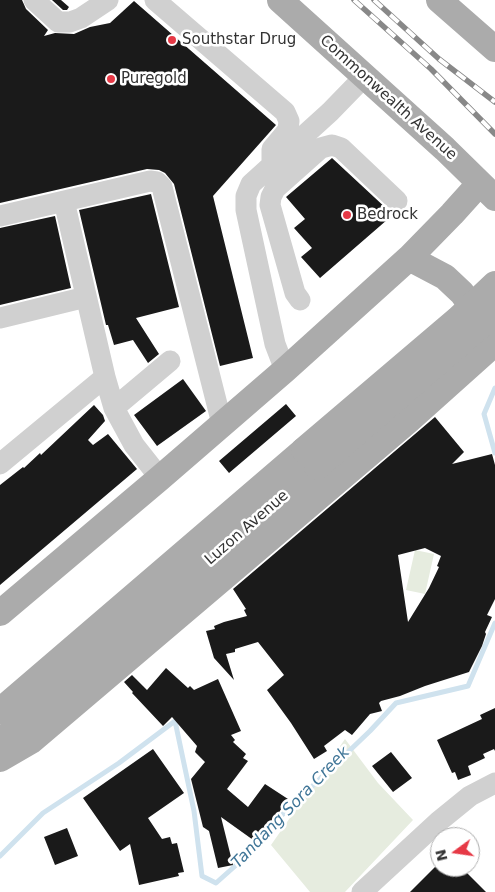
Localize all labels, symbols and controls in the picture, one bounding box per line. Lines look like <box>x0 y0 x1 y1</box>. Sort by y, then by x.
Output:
place label: Southstar Drug <box>182 31 296 49</box>
street label: Commonwealth Avenue <box>316 32 460 164</box>
marker: Southstar Drug <box>166 34 178 46</box>
place label: Puregold <box>121 70 187 88</box>
marker: Puregold <box>105 73 117 85</box>
place label: Bedrock <box>357 206 418 224</box>
marker: Bedrock <box>341 209 353 221</box>
street label: Luzon Avenue <box>202 487 292 569</box>
water label: Tandang Sora Creek <box>228 743 354 873</box>
north arrow <box>430 827 480 877</box>
text: N <box>432 848 451 863</box>

